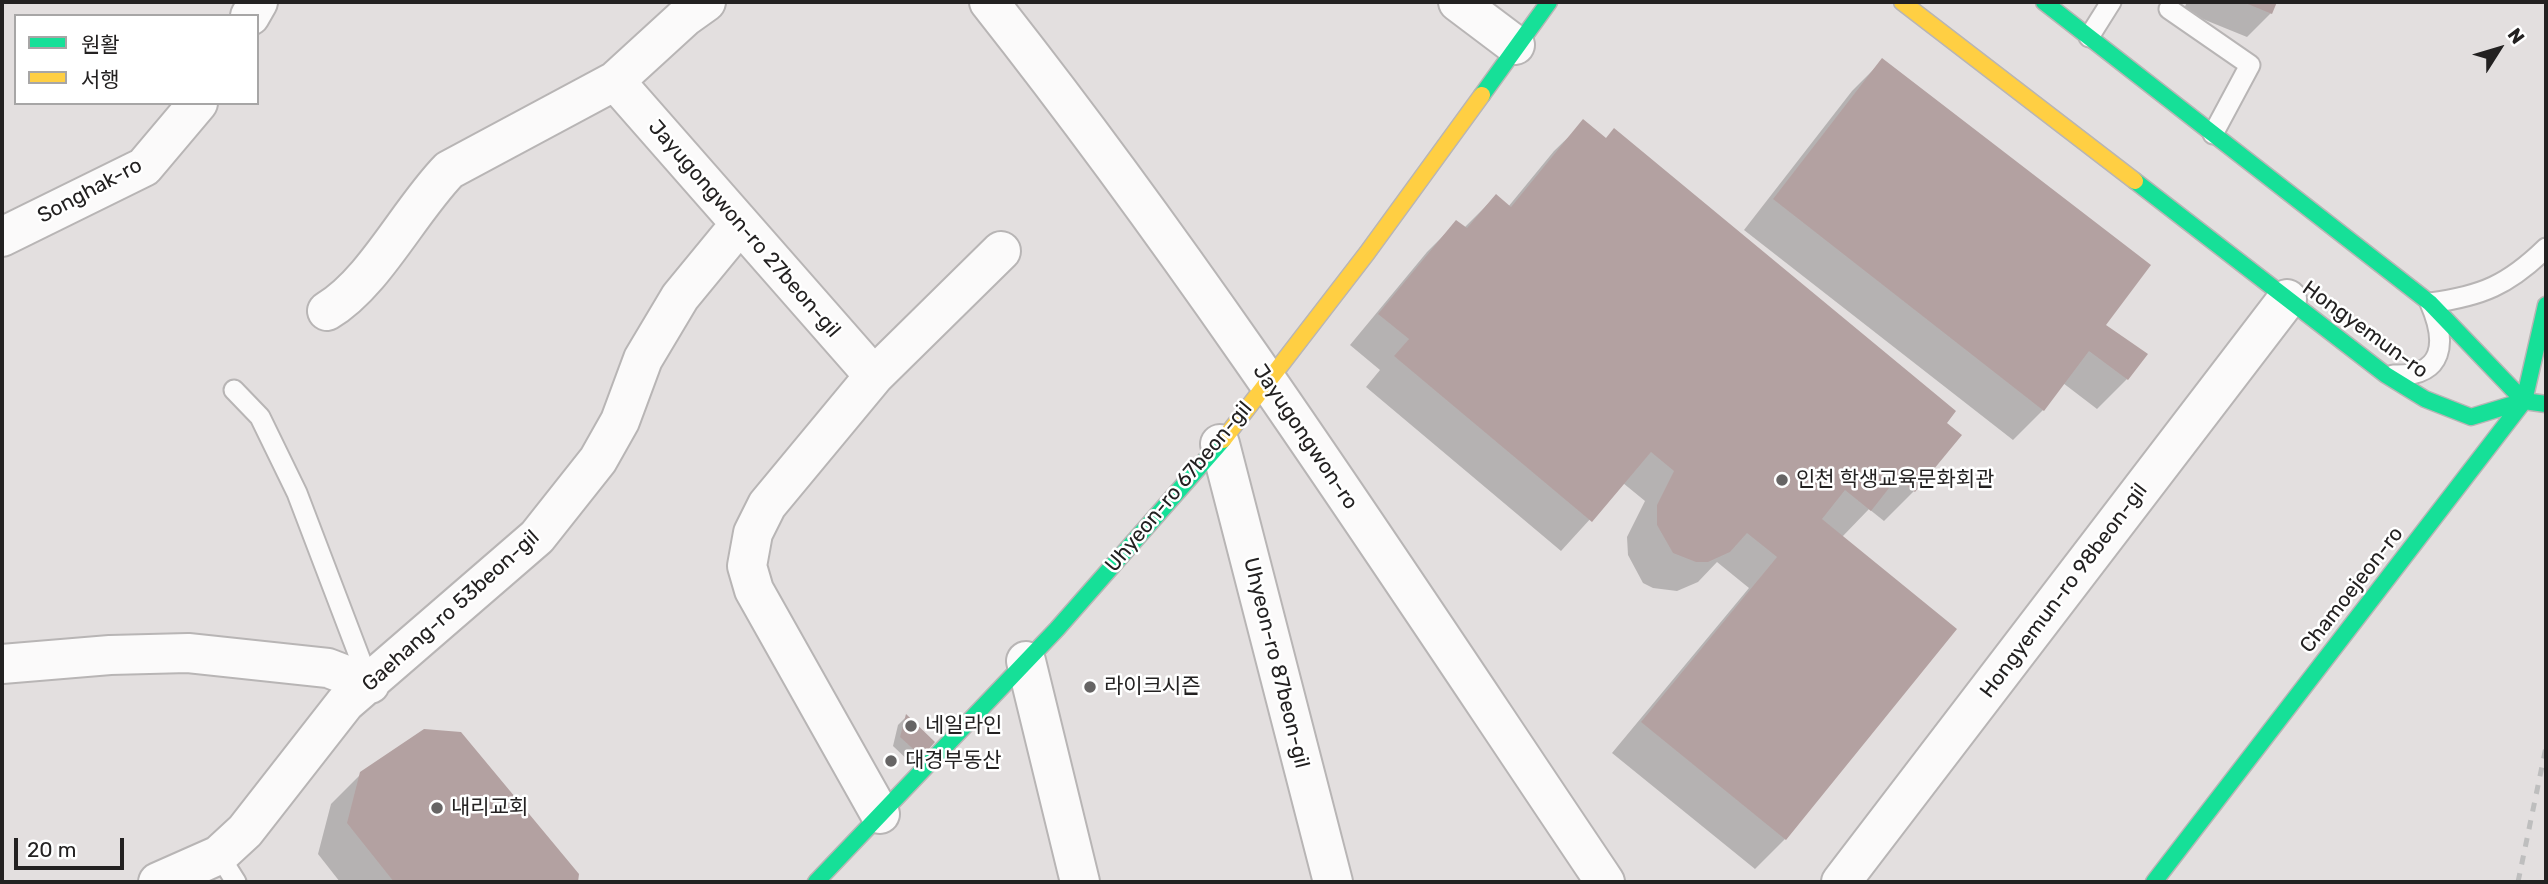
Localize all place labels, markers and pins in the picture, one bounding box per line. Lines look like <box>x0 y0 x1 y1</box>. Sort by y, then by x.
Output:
place label: 인천 학생교육문화회관 <box>1796 467 1994 493</box>
marker: 인천 학생교육문화회관 <box>1774 472 1790 488</box>
place label: 라이크시즌 <box>1104 674 1201 700</box>
marker: 라이크시즌 <box>1082 679 1098 695</box>
place label: 네일라인 <box>925 713 1002 739</box>
marker: 네일라인 <box>903 718 919 734</box>
place label: 대경부동산 <box>905 748 1002 774</box>
marker: 대경부동산 <box>883 753 899 769</box>
place label: 내리교회 <box>451 795 528 821</box>
marker: 내리교회 <box>429 800 445 816</box>

